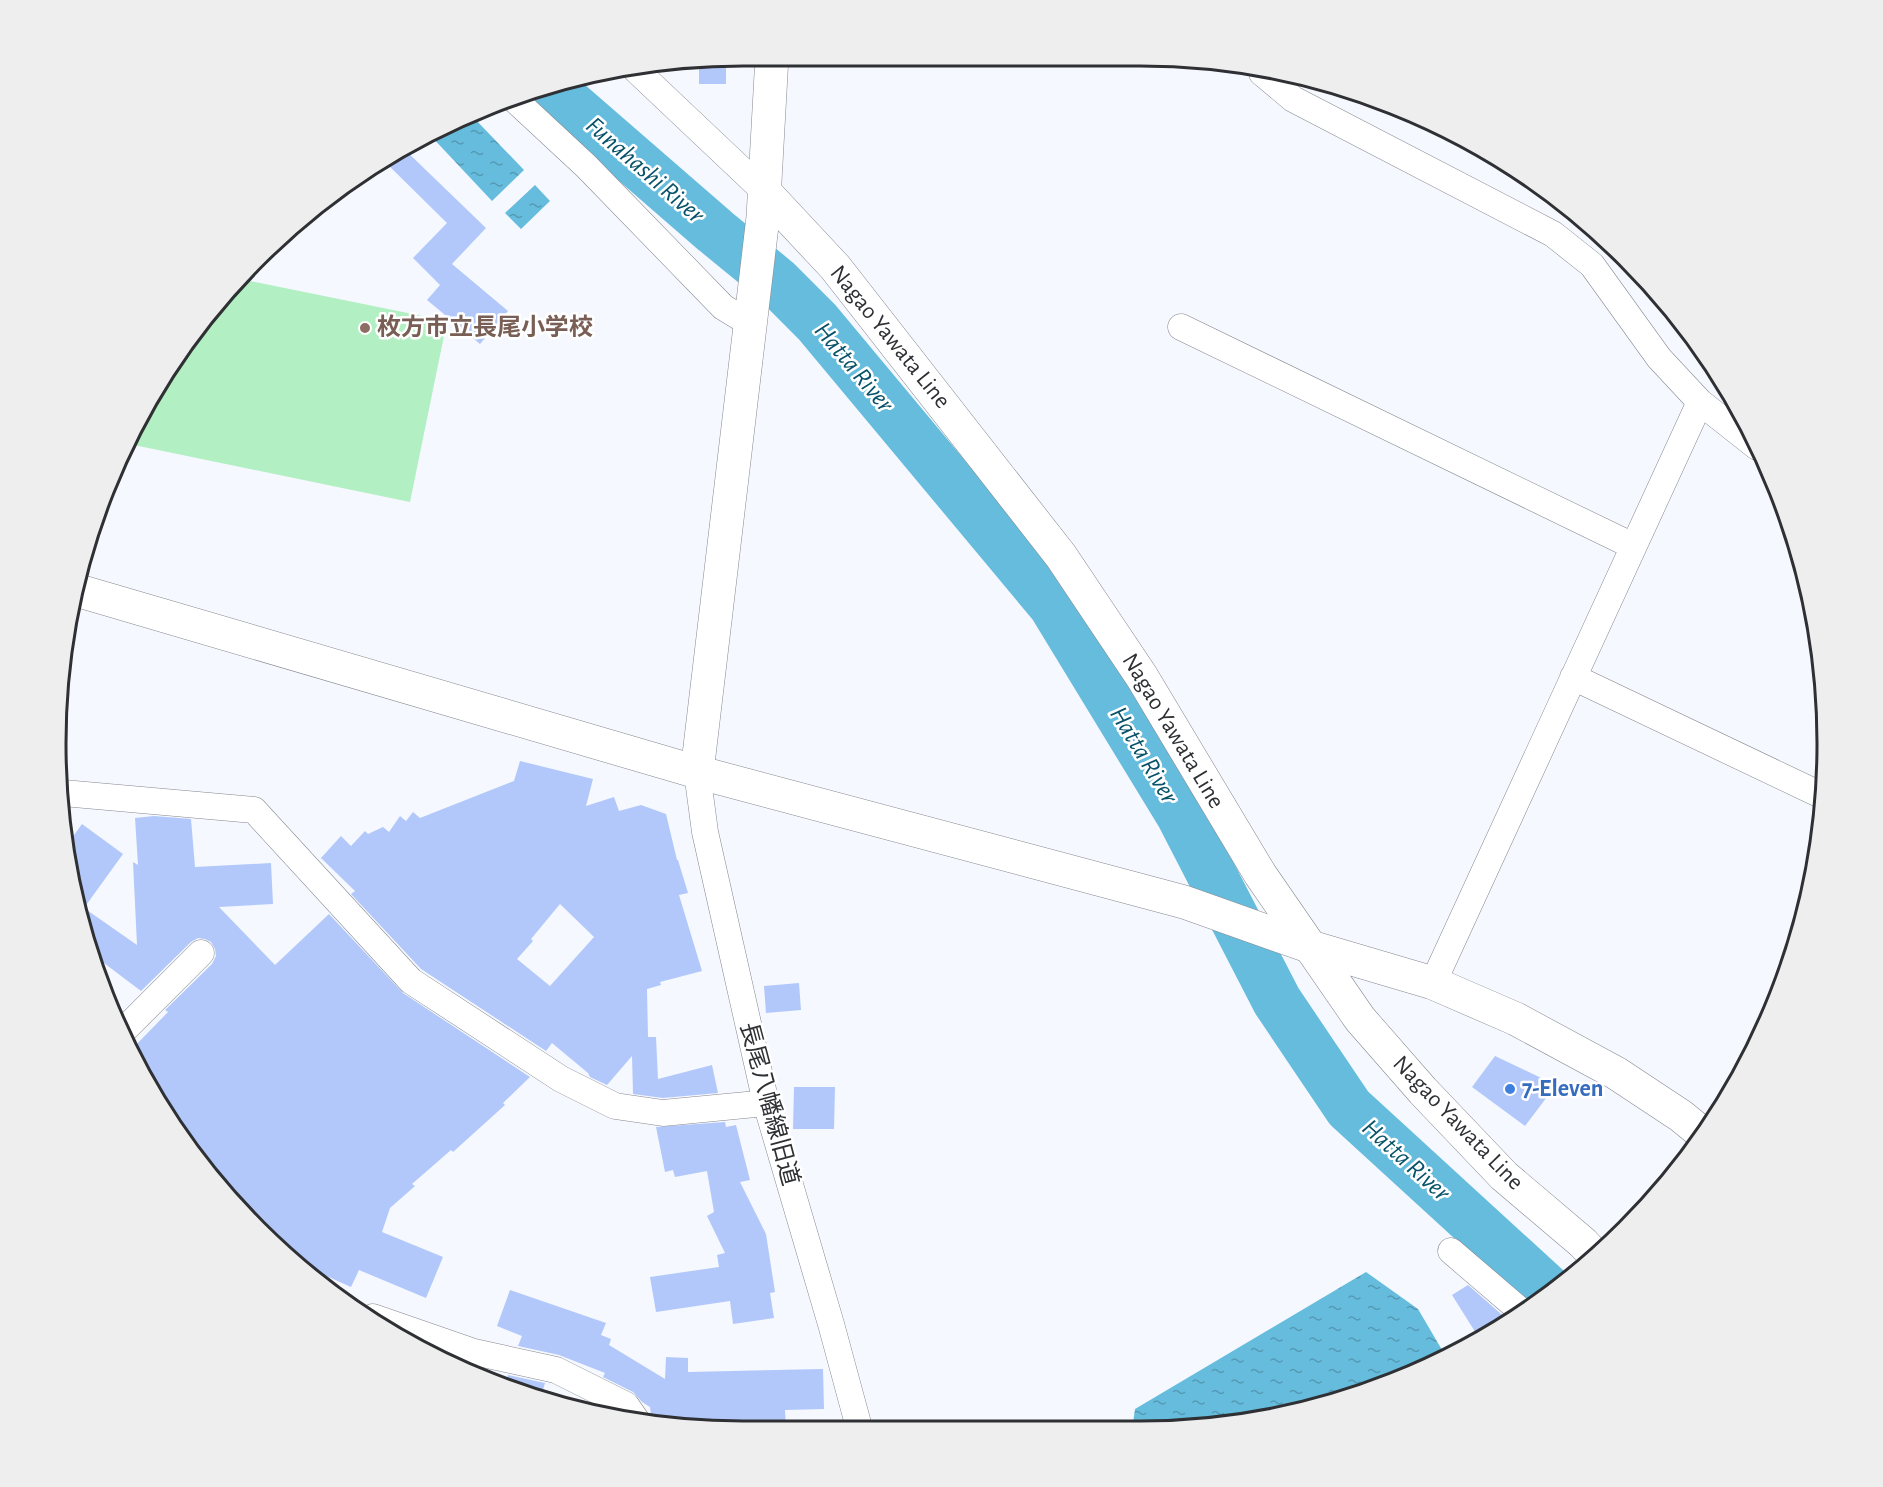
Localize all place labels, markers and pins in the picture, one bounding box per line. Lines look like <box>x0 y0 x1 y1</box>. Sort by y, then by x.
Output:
place label: 枚方市立長尾小学校 <box>377 314 593 340</box>
marker: 枚方市立長尾小学校 <box>358 321 372 335</box>
place label: 7-Eleven <box>1522 1077 1603 1101</box>
marker: 7-Eleven <box>1503 1082 1517 1096</box>

